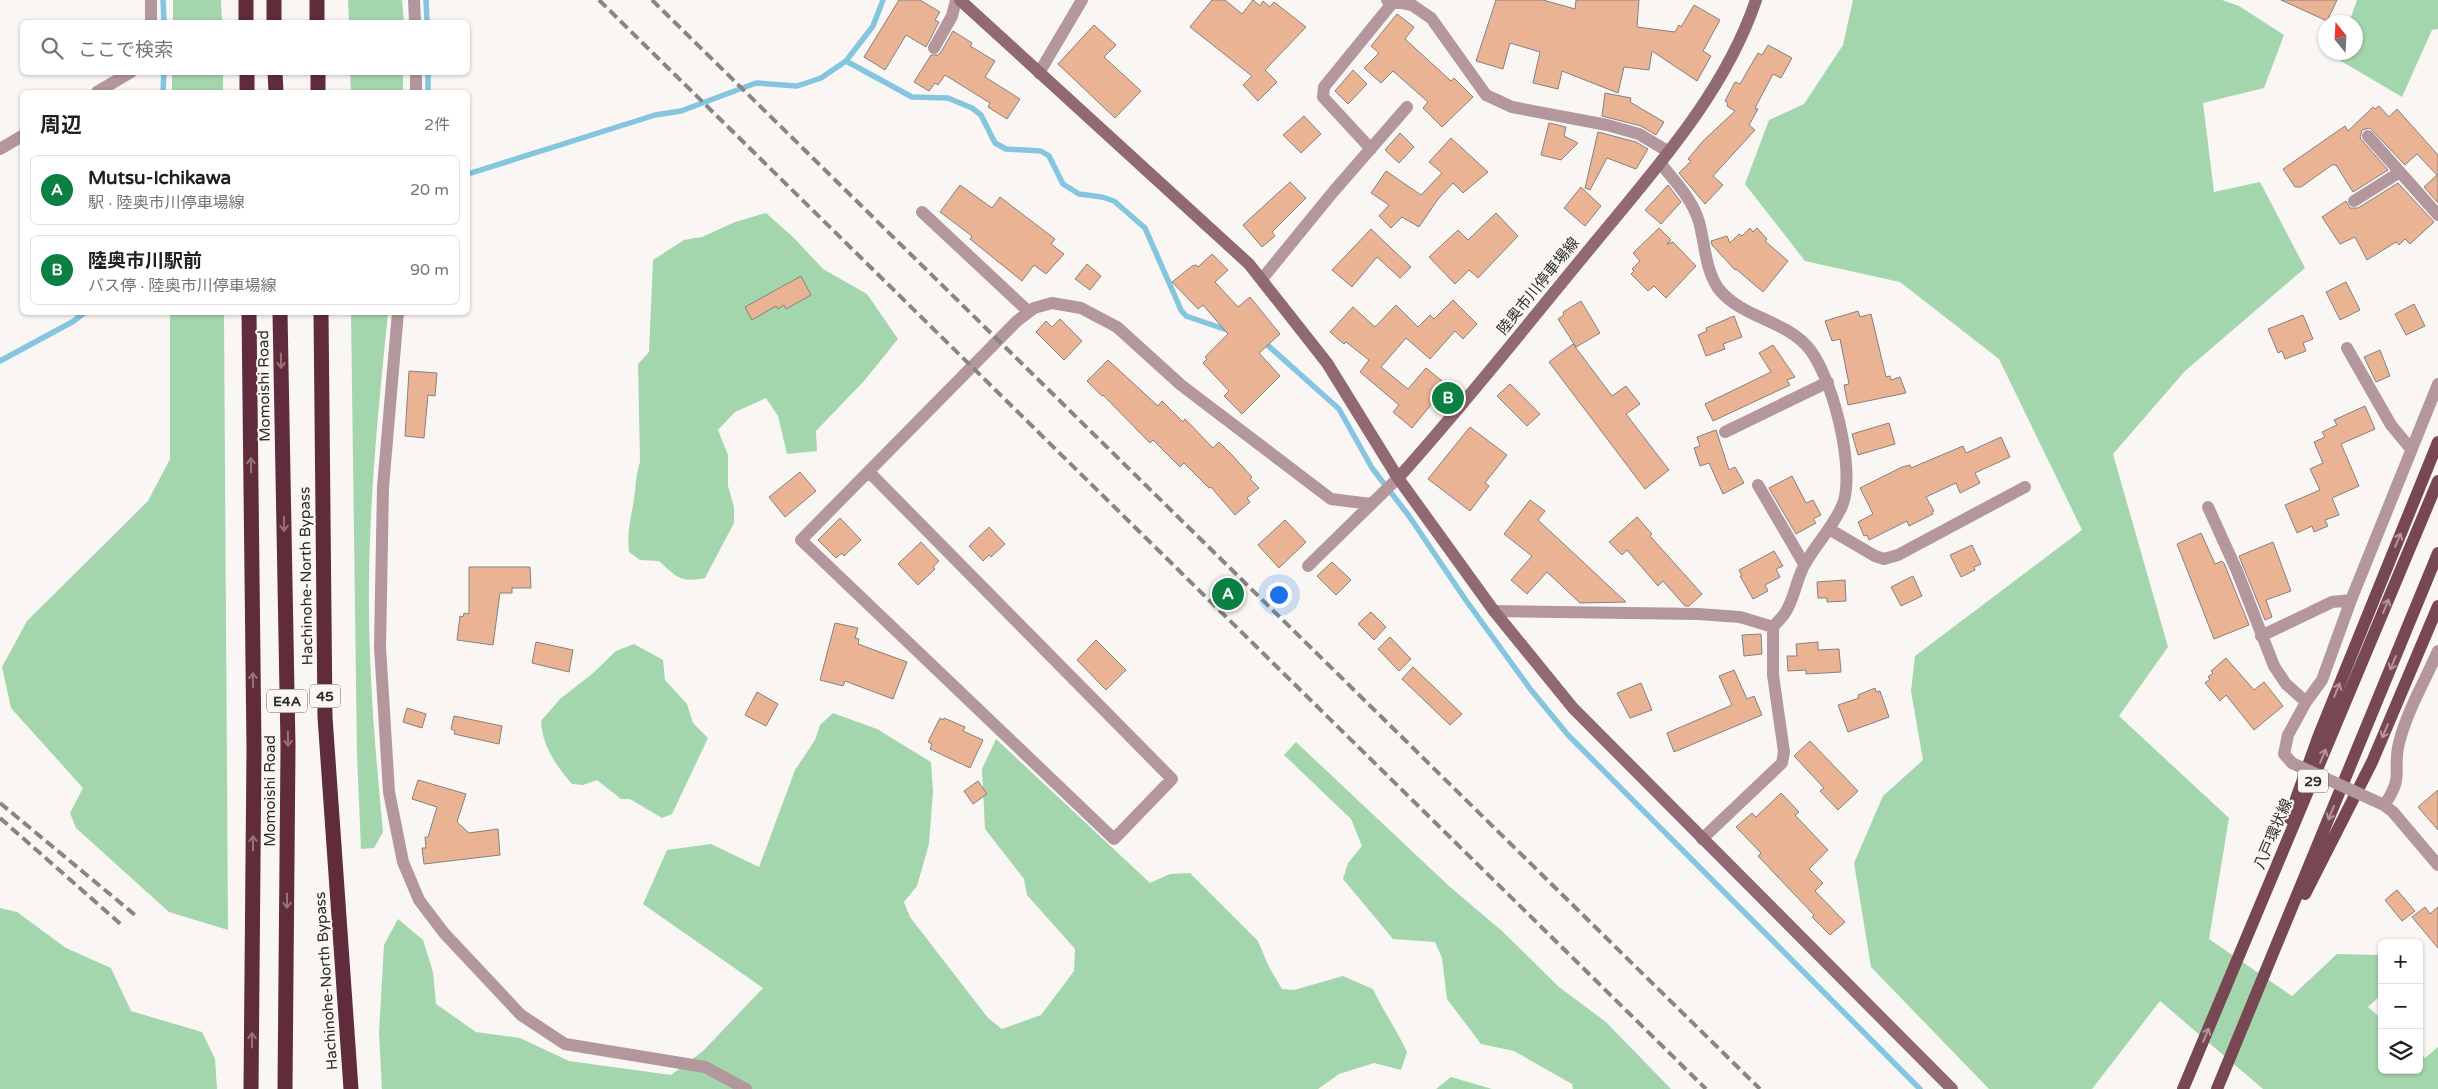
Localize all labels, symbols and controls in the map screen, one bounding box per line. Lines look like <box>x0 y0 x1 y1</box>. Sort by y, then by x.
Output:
north arrow <box>2318 15 2363 60</box>
search box <box>20 20 470 75</box>
icon: search <box>38 34 66 62</box>
text: ここで検索 <box>78 39 173 61</box>
text: 周辺 <box>40 113 82 138</box>
text: 2件 <box>424 115 450 135</box>
text: Mutsu-Ichikawa <box>88 167 231 189</box>
text: A <box>51 180 63 200</box>
text: 20 m <box>410 180 449 200</box>
text: 駅 · 陸奥市川停車場線 <box>88 193 244 213</box>
street label: 陸奥市川停車場線 <box>1493 234 1583 338</box>
text: 陸奥市川駅前 <box>88 250 202 272</box>
text: B <box>51 260 63 280</box>
text: 90 m <box>410 260 449 280</box>
text: バス停 · 陸奥市川停車場線 <box>88 276 276 296</box>
street label: Momoishi Road <box>254 330 274 442</box>
one-way arrow <box>276 353 285 369</box>
pin: B <box>1432 379 1464 417</box>
one-way arrow <box>246 458 256 474</box>
street label: Hachinohe-North Bypass <box>295 487 317 665</box>
one-way arrow <box>279 515 289 531</box>
one-way arrow <box>2395 532 2404 547</box>
pin: A <box>1212 575 1244 613</box>
your location <box>1266 582 1292 608</box>
one-way arrow <box>2381 599 2391 614</box>
one-way arrow <box>2387 655 2397 670</box>
one-way arrow <box>248 673 258 689</box>
one-way arrow <box>2333 683 2343 698</box>
road number: 45 <box>310 684 340 708</box>
road number: E4A <box>267 689 307 712</box>
one-way arrow <box>2379 723 2389 738</box>
one-way arrow <box>283 730 293 746</box>
street label: Momoishi Road <box>261 735 279 847</box>
one-way arrow <box>2319 749 2329 764</box>
road number: 29 <box>2298 769 2328 792</box>
street label: 八戸環状線 <box>2250 796 2296 872</box>
one-way arrow <box>2325 805 2335 820</box>
one-way arrow <box>248 835 258 852</box>
street label: Hachinohe-North Bypass <box>311 891 341 1071</box>
one-way arrow <box>282 892 292 909</box>
map controls <box>2378 939 2423 1074</box>
button: + <box>2378 939 2423 984</box>
button: − <box>2378 984 2423 1029</box>
one-way arrow <box>2202 1028 2212 1043</box>
button: layers <box>2378 1029 2423 1074</box>
one-way arrow <box>247 1033 257 1049</box>

